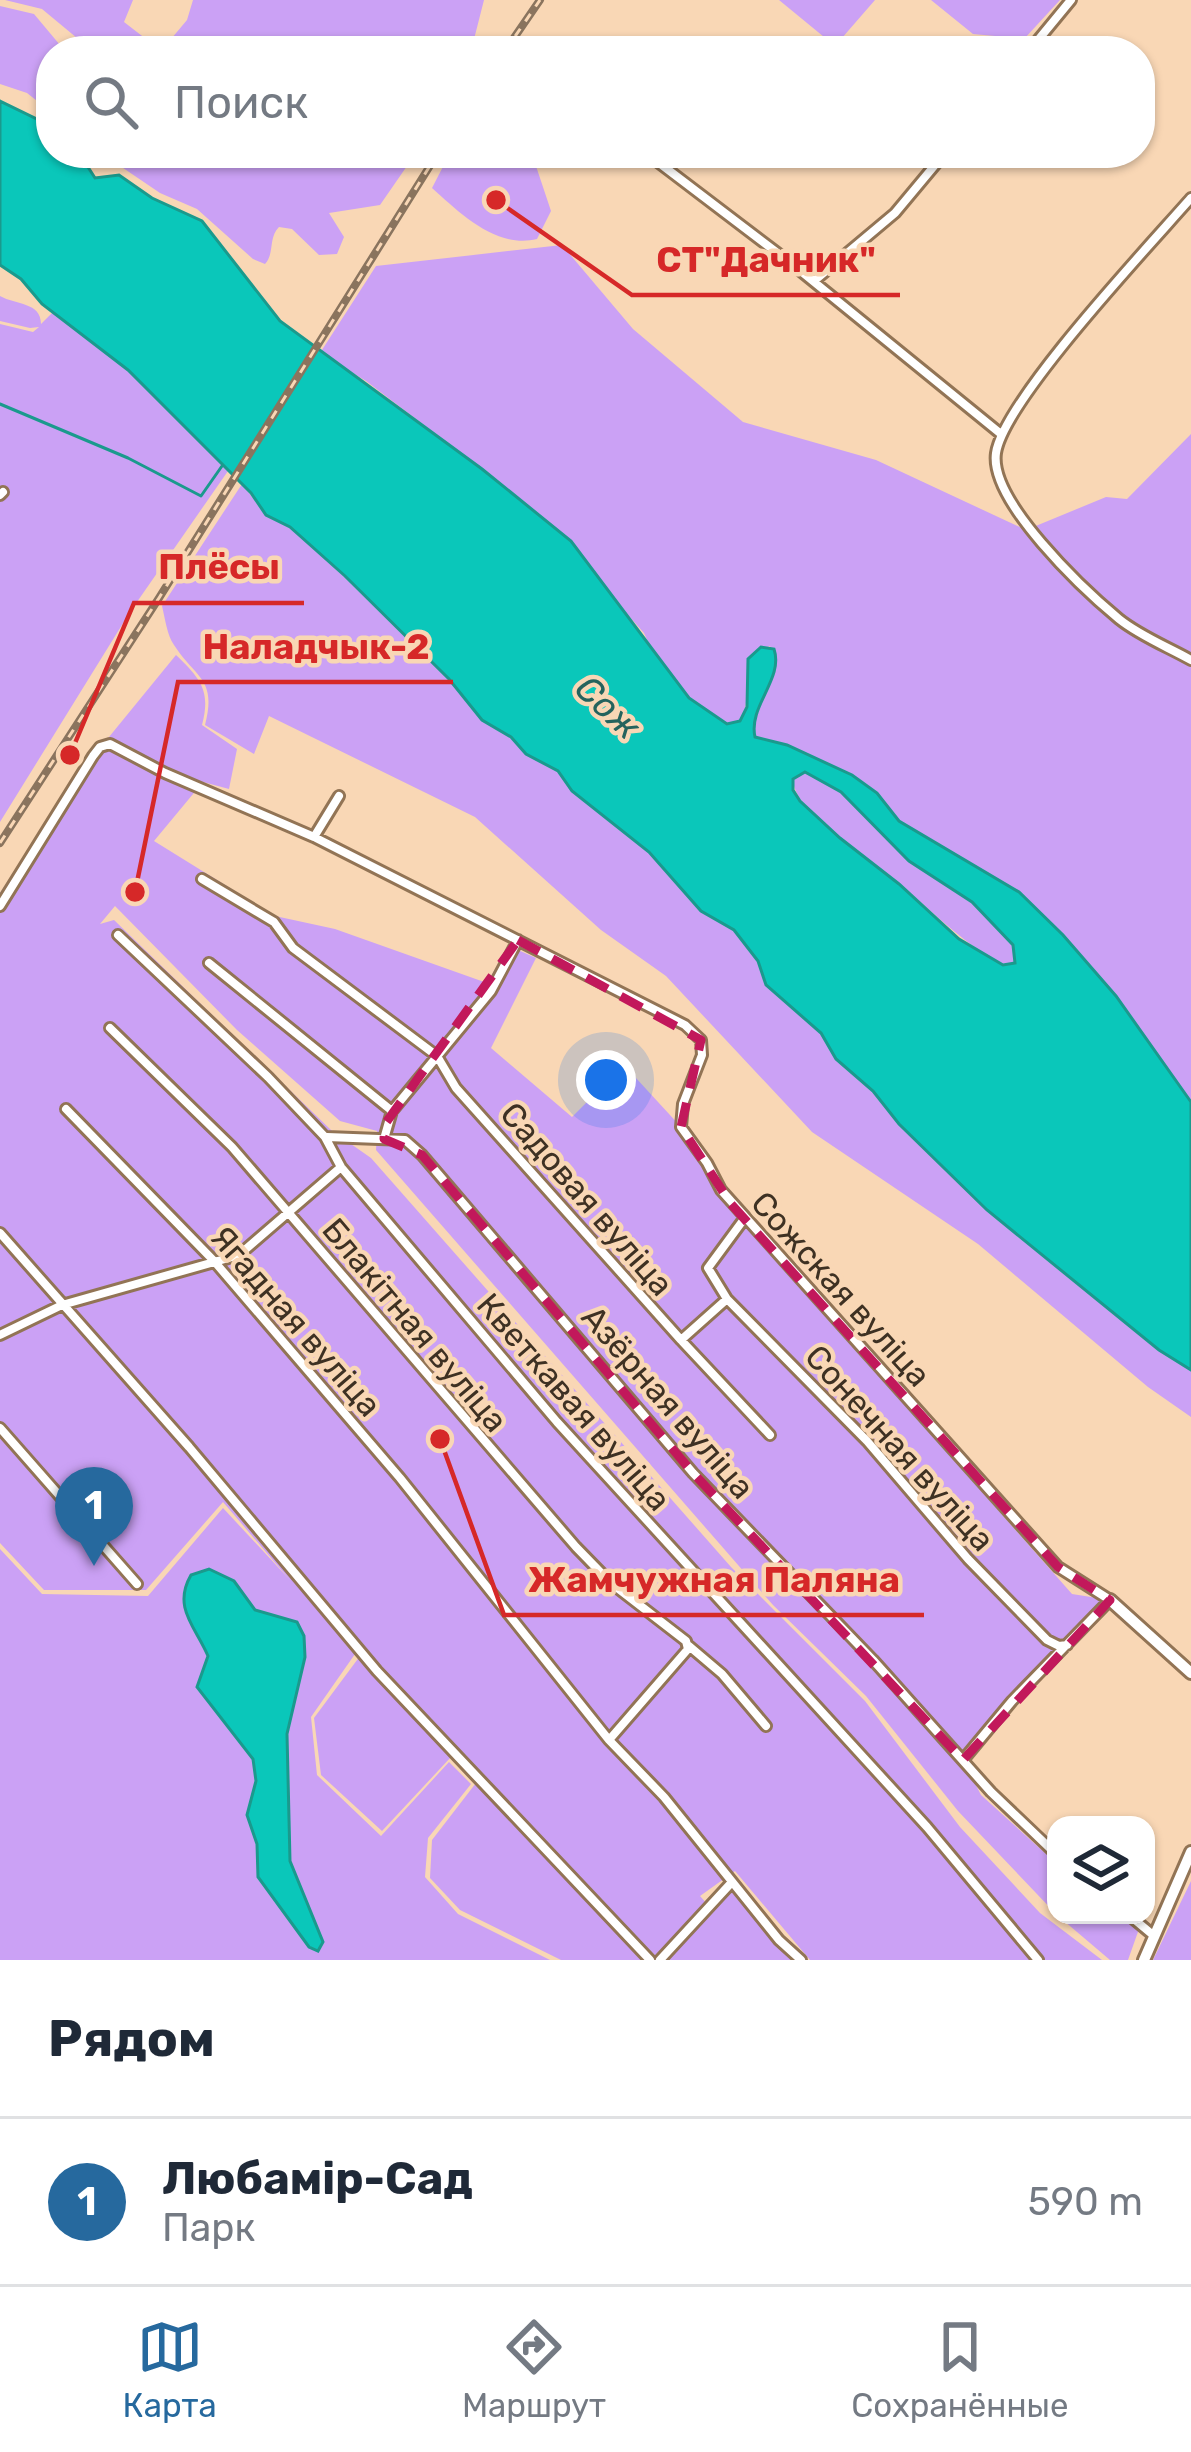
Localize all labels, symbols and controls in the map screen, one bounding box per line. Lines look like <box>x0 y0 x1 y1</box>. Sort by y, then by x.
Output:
search box <box>36 36 1155 168</box>
icon: search <box>78 69 144 135</box>
text: Поиск <box>174 76 308 129</box>
callout: СТ"Дачник" <box>632 223 900 295</box>
text: СТ"Дачник" <box>656 238 876 281</box>
callout: Плёсы <box>134 531 304 603</box>
text: Плёсы <box>158 545 280 588</box>
callout: Наладчык-2 <box>178 610 453 682</box>
text: Наладчык-2 <box>202 625 430 668</box>
water label: Сож <box>566 666 650 749</box>
your location <box>576 1050 636 1110</box>
street label: Садовая вуліца <box>493 1094 681 1304</box>
street label: Сожская вуліца <box>743 1184 939 1394</box>
street label: Блакітная вуліца <box>314 1210 516 1440</box>
street label: Ягадная вуліца <box>203 1218 389 1424</box>
street label: Кветкавая вуліца <box>469 1285 679 1519</box>
street label: Азёрная вуліца <box>574 1298 762 1506</box>
street label: Сонечная вуліца <box>797 1337 1003 1559</box>
pin: 1 <box>55 1467 133 1566</box>
callout: Жамчужная Паляна <box>504 1543 924 1615</box>
text: Жамчужная Паляна <box>528 1558 900 1601</box>
map controls <box>1047 1816 1155 1924</box>
button: layers <box>1047 1816 1155 1924</box>
text: Рядом <box>48 2008 215 2069</box>
text: Любамір-Сад <box>162 2152 473 2205</box>
text: 1 <box>77 2179 97 2225</box>
text: 590 m <box>1028 2179 1143 2225</box>
text: Парк <box>162 2205 256 2251</box>
tab: Карта <box>123 2314 217 2425</box>
tab: Маршрут <box>462 2314 606 2425</box>
tab: Сохранённые <box>851 2314 1068 2425</box>

